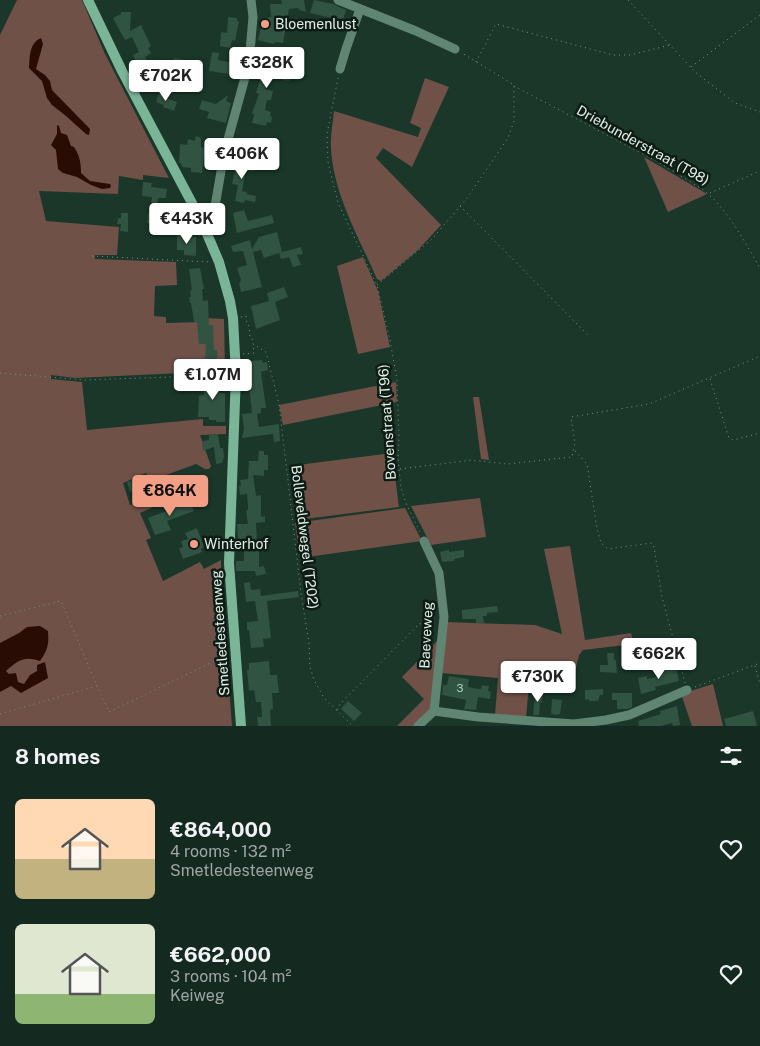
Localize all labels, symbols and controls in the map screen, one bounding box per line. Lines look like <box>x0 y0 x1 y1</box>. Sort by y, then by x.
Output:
place label: Bloemenlust <box>275 16 357 32</box>
marker: Bloemenlust <box>259 18 271 30</box>
pin: €328K <box>232 46 302 89</box>
text: €328K <box>240 53 294 72</box>
pin: €702K <box>131 59 201 102</box>
text: €702K <box>140 66 192 85</box>
street label: Driebunderstraat (T98) <box>574 102 712 188</box>
pin: €406K <box>207 138 277 180</box>
text: €406K <box>215 144 269 163</box>
pin: €443K <box>152 202 222 245</box>
text: €443K <box>160 209 214 228</box>
pin: €1.07M <box>172 358 254 401</box>
street label: Bovenstraat (T96) <box>375 364 399 480</box>
text: €1.07M <box>185 365 241 384</box>
street label: Bolleveldwegel (T202) <box>288 464 322 610</box>
pin: €864K <box>135 474 205 517</box>
text: €864K <box>143 481 197 500</box>
place label: Winterhof <box>204 536 269 552</box>
marker: Winterhof <box>188 538 200 550</box>
street label: Smetledesteenweg <box>208 569 232 696</box>
street label: Baeveweg <box>416 601 436 669</box>
pin: €662K <box>624 638 694 680</box>
text: €662K <box>632 644 686 663</box>
pin: €730K <box>503 660 573 703</box>
text: €730K <box>512 667 564 686</box>
house number: 3 <box>457 682 464 694</box>
icon: filters <box>717 742 745 770</box>
text: 8 homes <box>15 744 100 769</box>
text: €864,000 <box>170 817 272 842</box>
icon: home <box>55 819 115 879</box>
icon: heart <box>717 835 745 863</box>
text: 4 rooms · 132 m² <box>170 842 291 861</box>
text: Smetledesteenweg <box>170 861 314 880</box>
text: €662,000 <box>170 942 271 967</box>
icon: home <box>55 944 115 1004</box>
icon: heart <box>717 960 745 988</box>
text: 3 rooms · 104 m² <box>170 967 291 986</box>
text: Keiweg <box>170 986 225 1005</box>

